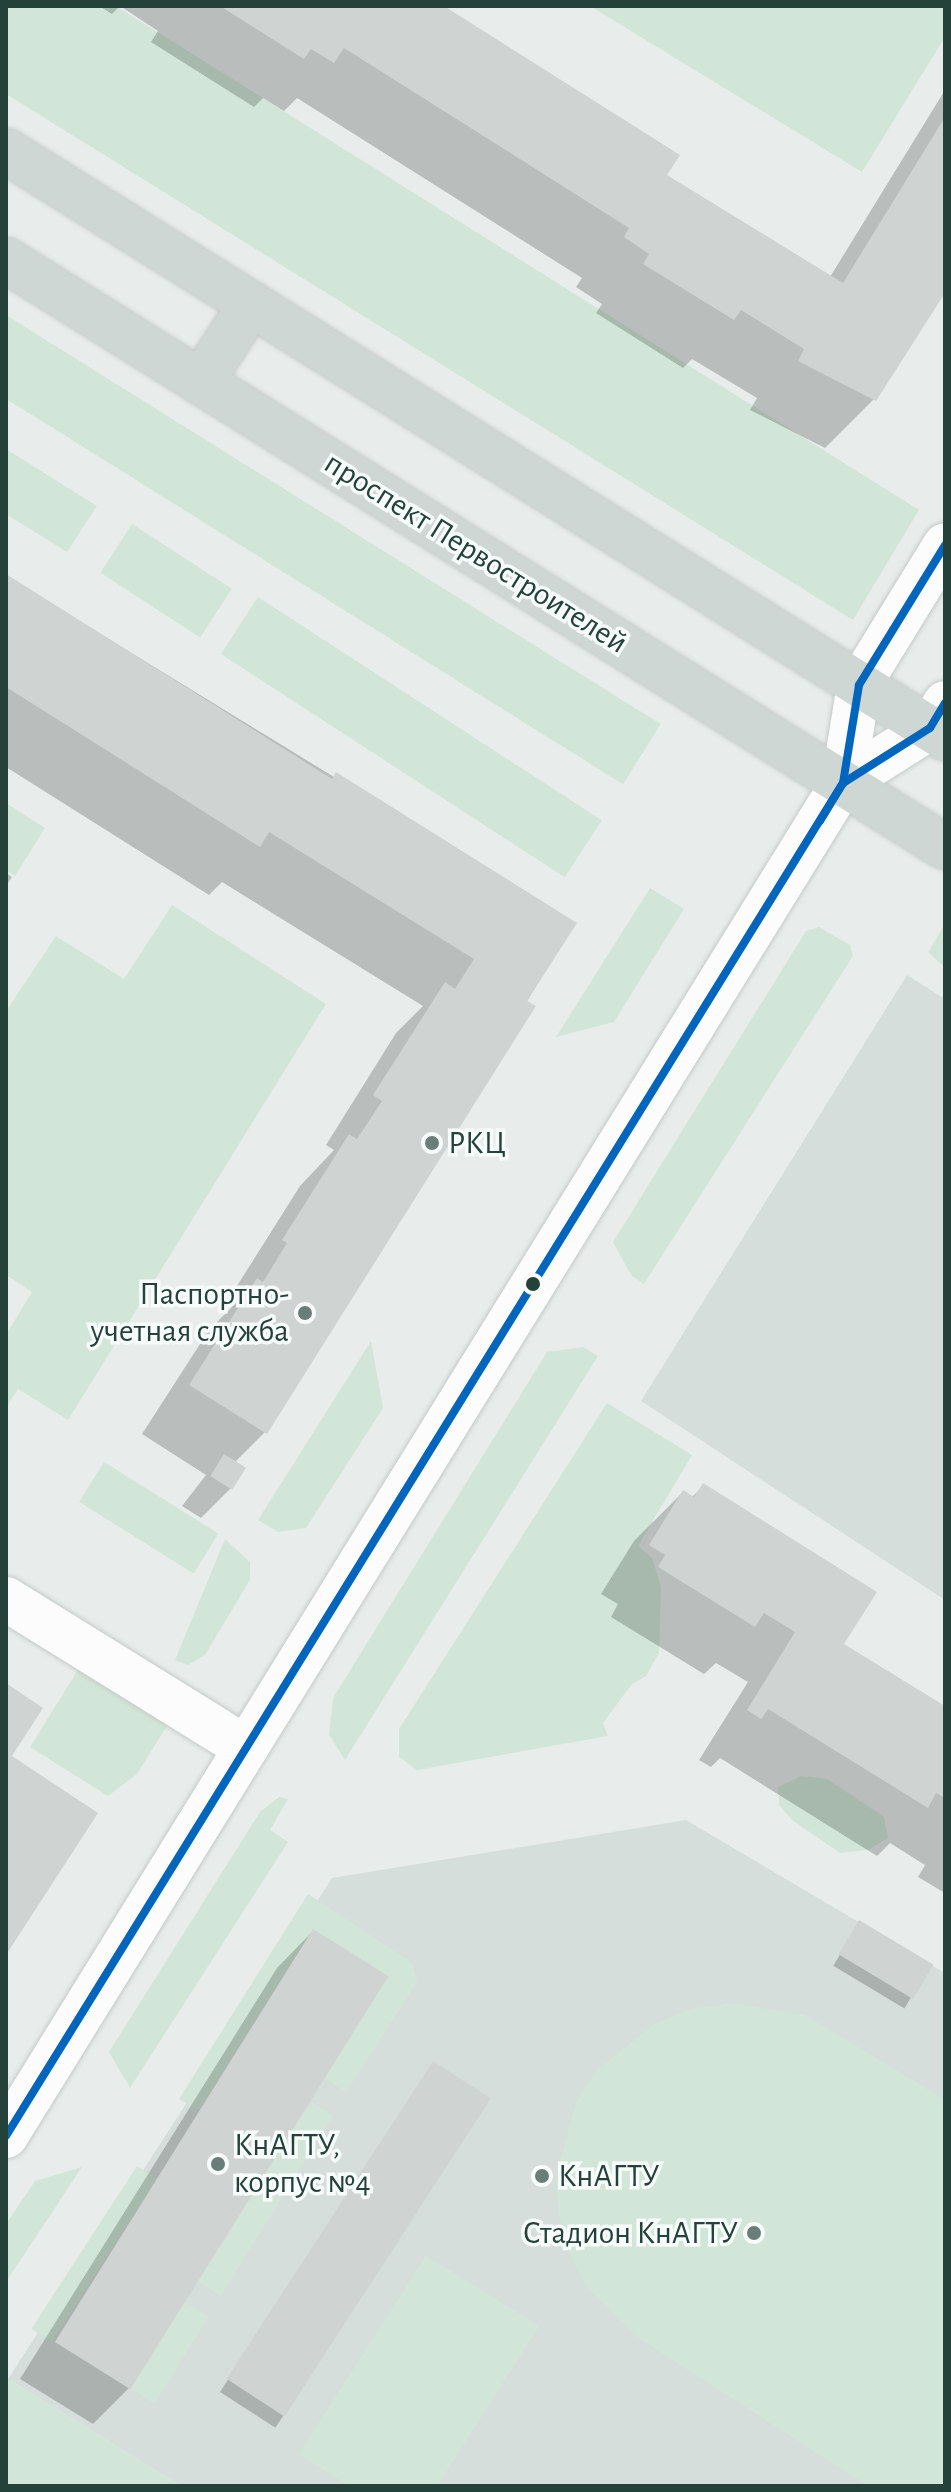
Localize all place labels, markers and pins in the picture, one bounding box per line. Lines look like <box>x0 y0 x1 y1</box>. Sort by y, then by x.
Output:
place label: РКЦ <box>448 1124 506 1162</box>
marker: РКЦ <box>423 1134 441 1152</box>
place label: Паспортно- учетная служба <box>91 1276 289 1351</box>
unlabelled marker <box>525 1276 541 1292</box>
marker: Паспортно- учетная служба <box>296 1304 314 1322</box>
place label: КнАГТУ, корпус №4 <box>234 2127 371 2202</box>
marker: КнАГТУ, корпус №4 <box>209 2155 227 2173</box>
place label: КнАГТУ <box>558 2157 660 2195</box>
marker: КнАГТУ <box>533 2167 551 2185</box>
place label: Стадион КнАГТУ <box>523 2214 738 2252</box>
marker: Стадион КнАГТУ <box>745 2224 763 2242</box>

